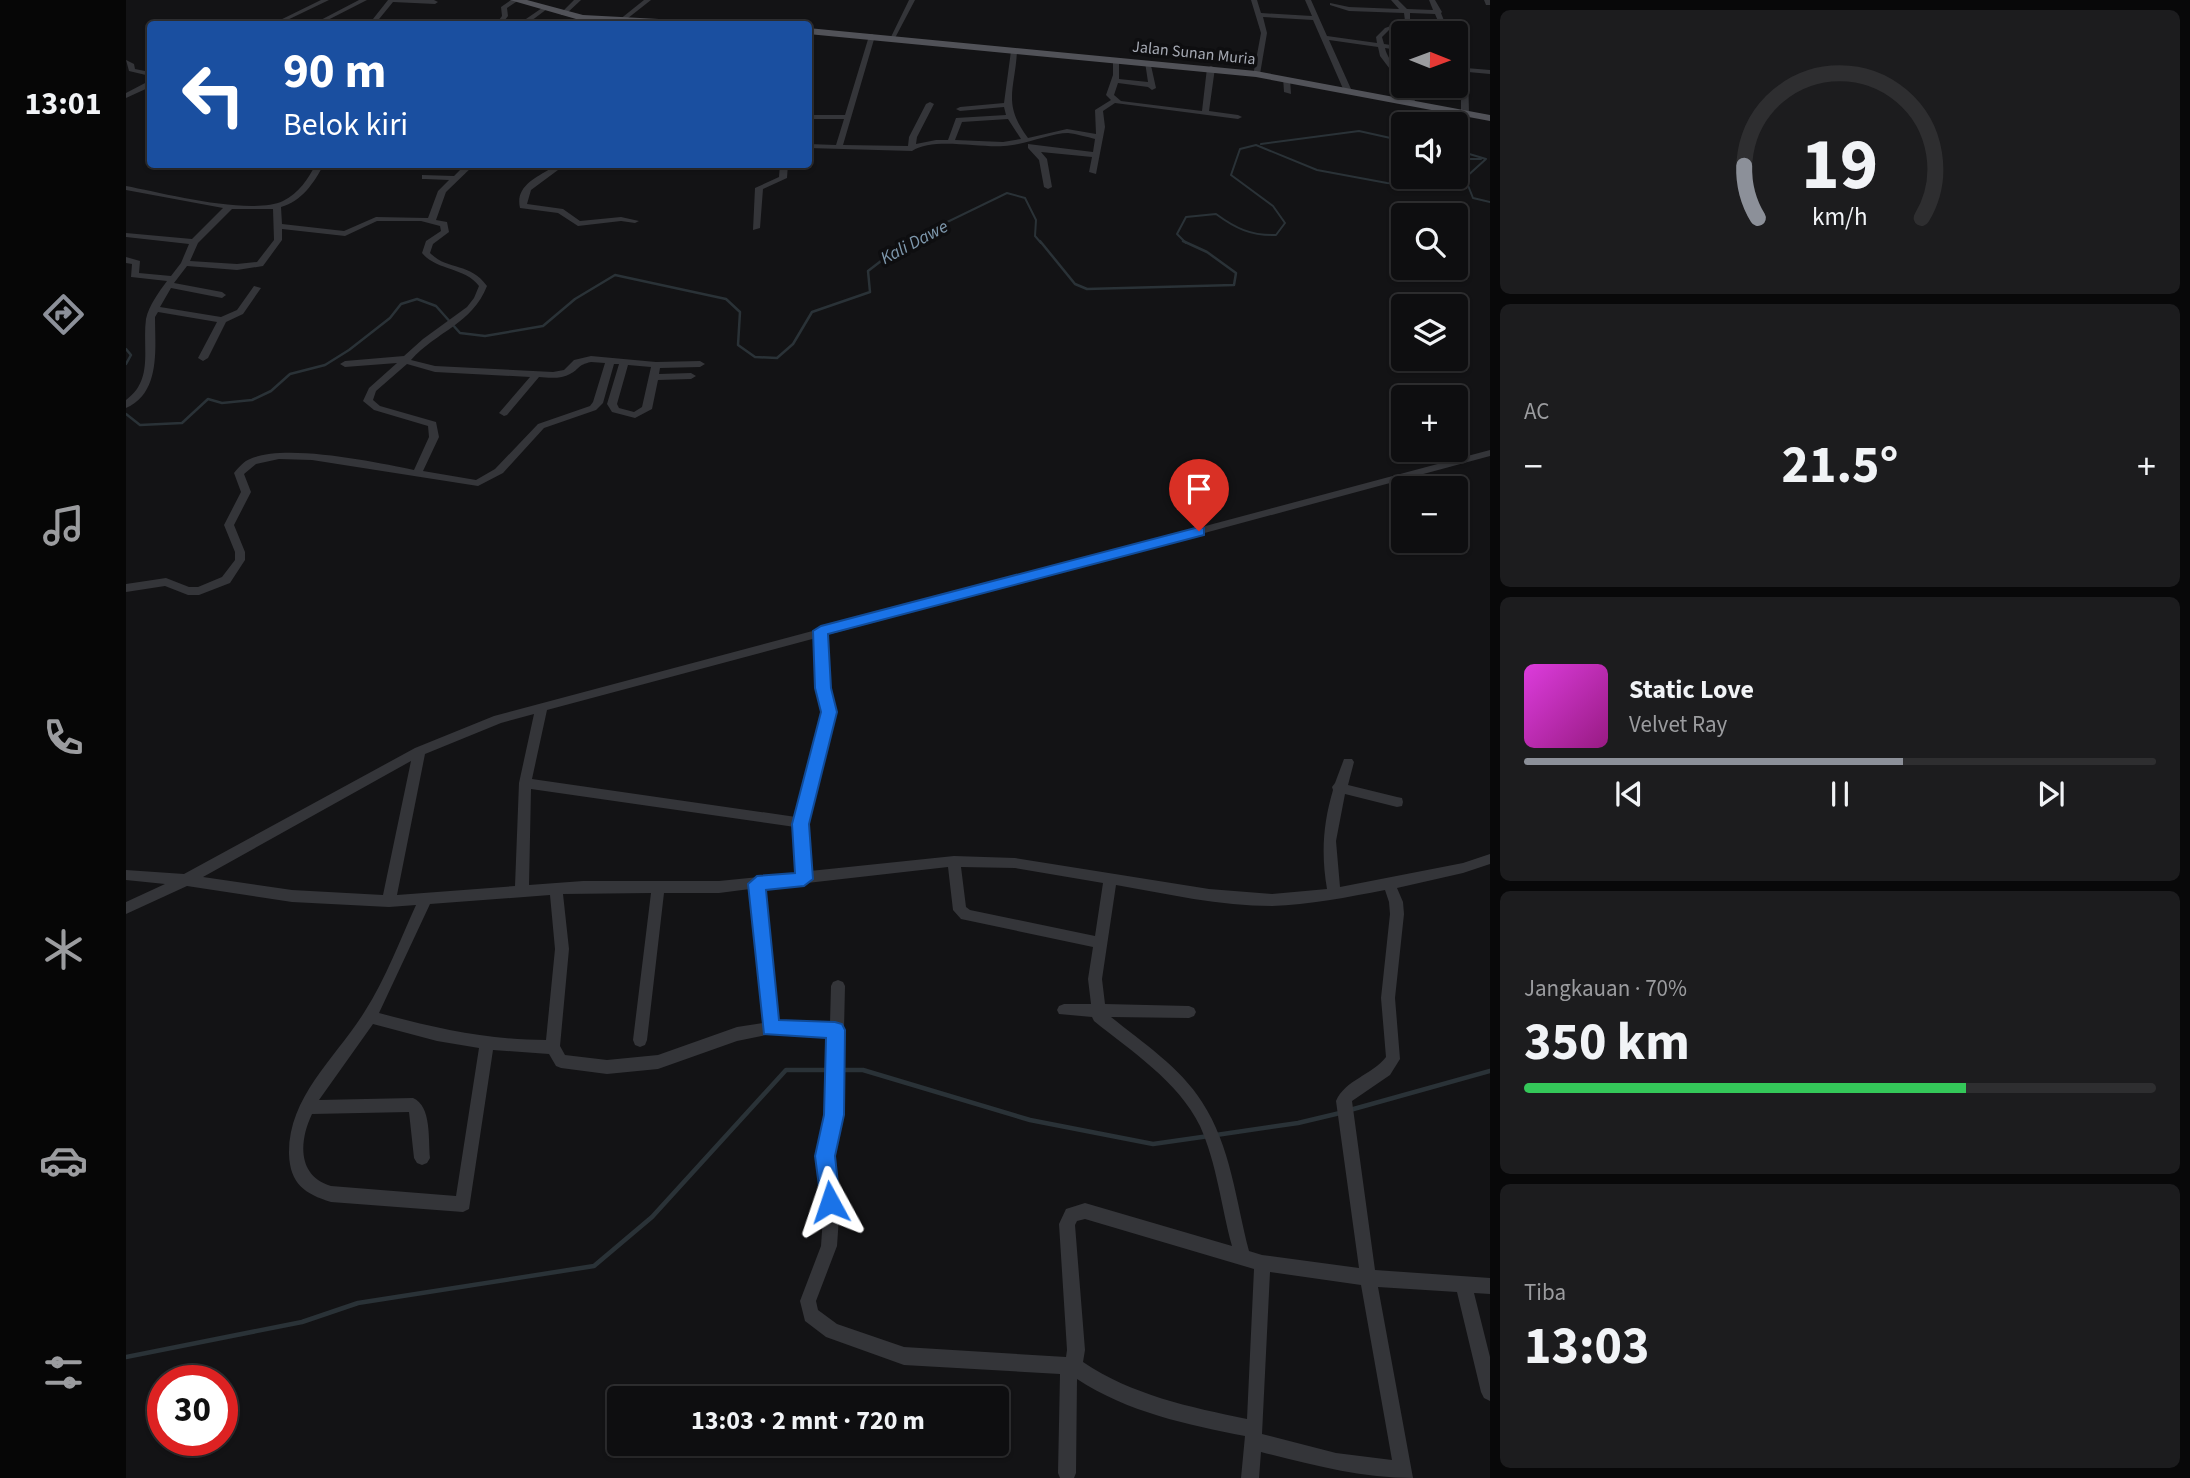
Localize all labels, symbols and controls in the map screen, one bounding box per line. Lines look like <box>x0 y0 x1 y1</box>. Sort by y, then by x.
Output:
north arrow <box>1391 21 1468 98</box>
map controls <box>1391 21 1468 553</box>
street label: Jalan Sunan Muria <box>1131 36 1257 70</box>
text: 90 m <box>283 37 387 107</box>
icon: left <box>168 49 259 140</box>
text: 13:01 <box>24 81 102 127</box>
text: Belok kiri <box>283 102 408 148</box>
button: sound <box>1391 112 1468 189</box>
text: 19 <box>1802 113 1878 217</box>
text: km/h <box>1812 199 1868 235</box>
button: search <box>1391 203 1468 280</box>
water label: Kali Dawe <box>876 214 953 271</box>
icon: directions <box>39 290 88 339</box>
button: layers <box>1391 294 1468 371</box>
button: + <box>1391 385 1468 462</box>
text: AC <box>1524 395 1549 428</box>
text: 21.5° <box>1782 429 1898 503</box>
text: − <box>1524 440 1543 494</box>
text: + <box>2137 440 2156 494</box>
pin <box>1169 459 1229 531</box>
icon: arrive <box>1180 470 1218 508</box>
button: − <box>1391 476 1468 553</box>
icon: music <box>39 501 88 550</box>
text: Static Love <box>1629 671 1754 708</box>
text: Velvet Ray <box>1629 708 1727 741</box>
icon: phone <box>39 713 88 762</box>
icon: previous <box>1610 775 1648 813</box>
icon: pause <box>1821 775 1859 813</box>
icon: next <box>2032 775 2070 813</box>
icon: climate <box>39 925 88 974</box>
text: Jangkauan · 70% <box>1524 972 1687 1005</box>
text: 350 km <box>1524 1006 1690 1080</box>
icon: car <box>39 1136 88 1185</box>
position arrow <box>793 1165 867 1239</box>
text: Tiba <box>1524 1276 1566 1309</box>
text: 13:03 <box>1524 1310 1649 1384</box>
icon: filters <box>39 1348 88 1397</box>
speed limit sign: 30 <box>147 1365 238 1456</box>
text: 13:03 · 2 mnt · 720 m <box>691 1402 925 1439</box>

